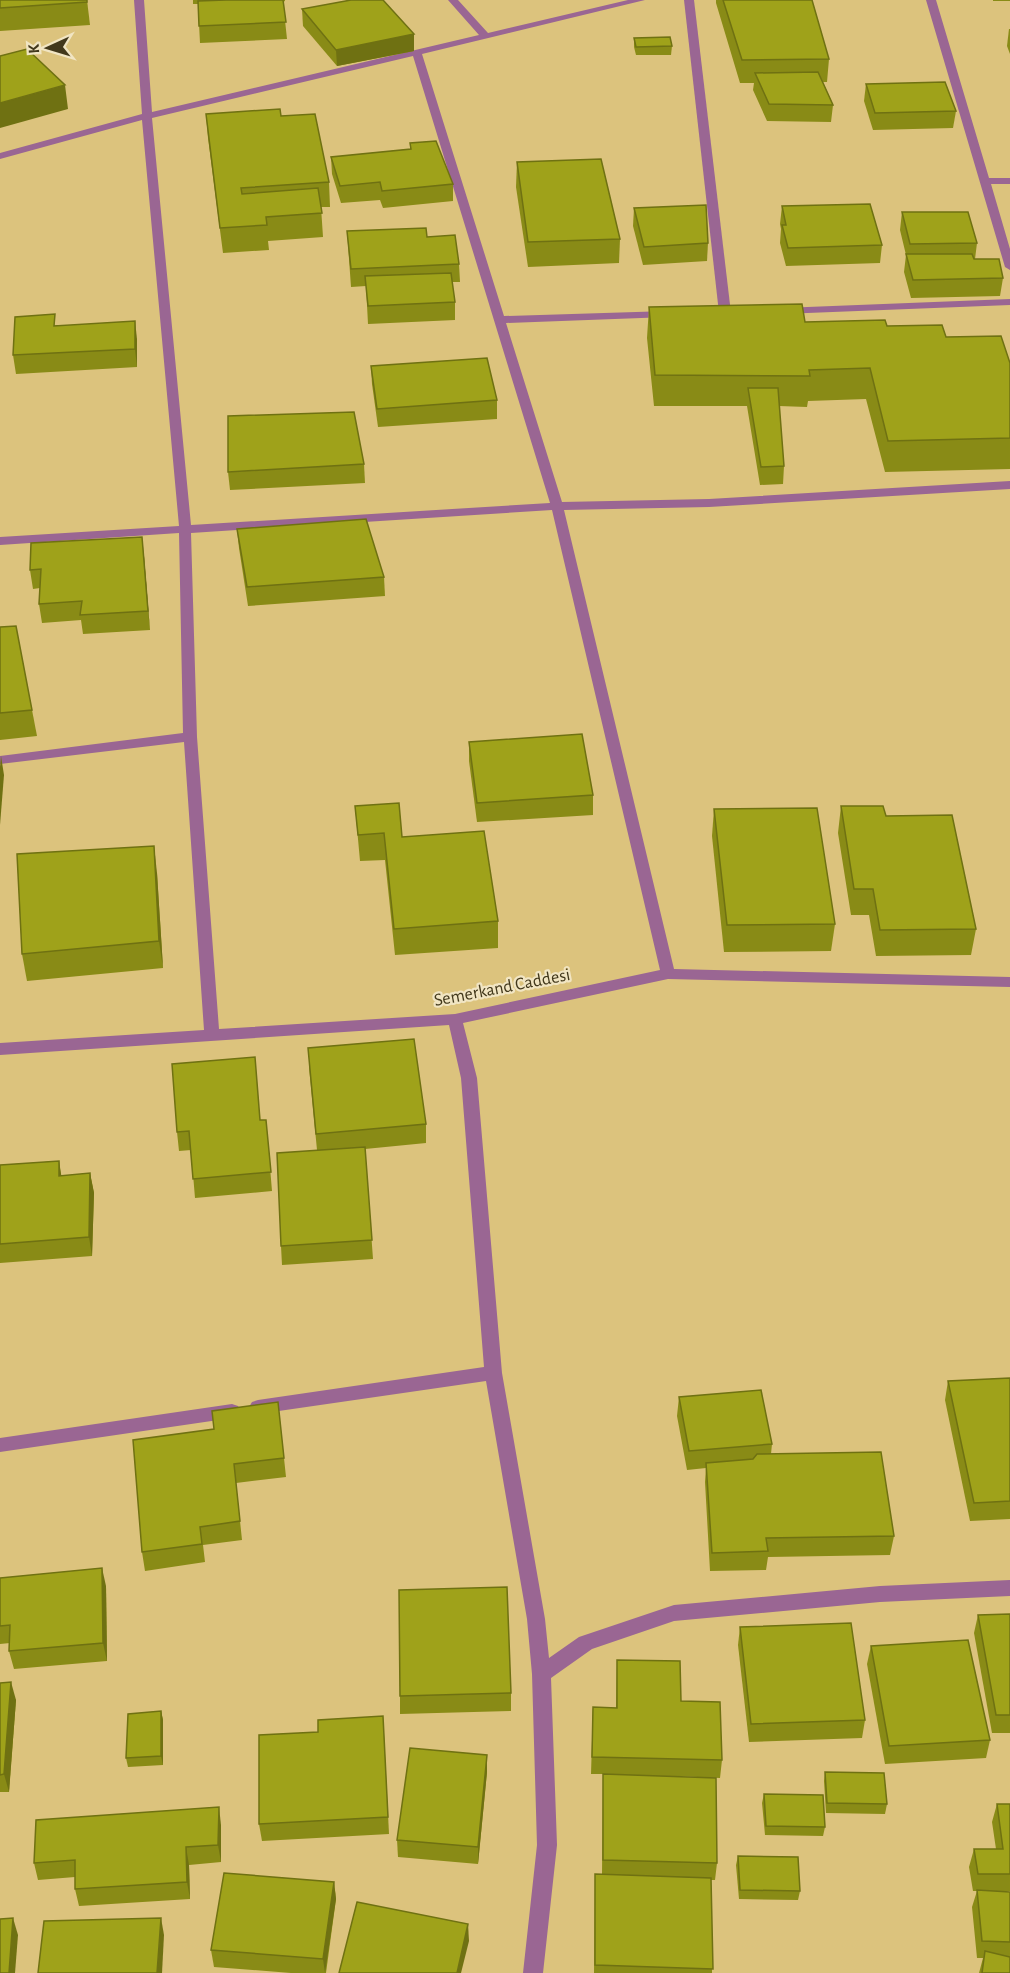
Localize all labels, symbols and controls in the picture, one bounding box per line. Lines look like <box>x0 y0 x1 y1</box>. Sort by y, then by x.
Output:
north arrow <box>18 18 78 78</box>
text: K <box>26 43 42 54</box>
street label: Semerkand Caddesi <box>433 966 572 1010</box>

